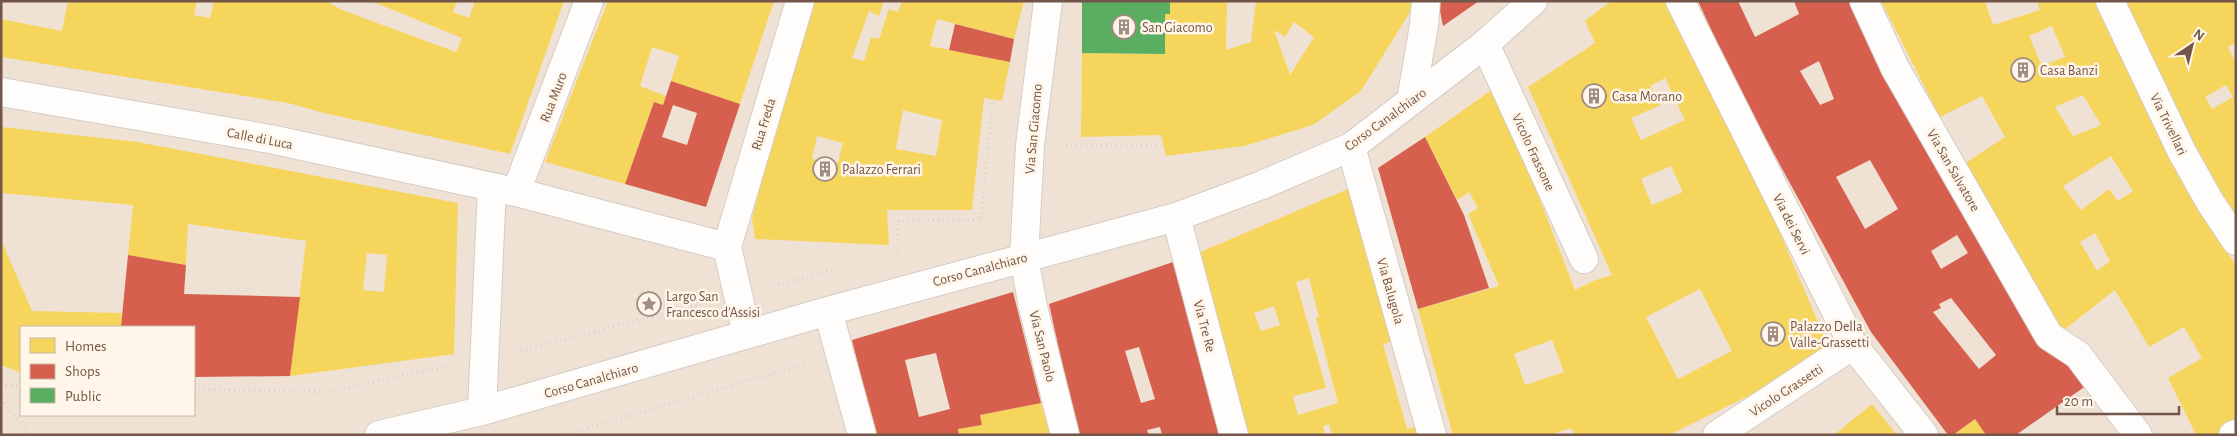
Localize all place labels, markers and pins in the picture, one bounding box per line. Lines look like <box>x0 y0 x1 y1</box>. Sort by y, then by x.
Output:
building icon: San Giacomo <box>1111 14 1137 40</box>
place label: San Giacomo <box>1142 21 1213 35</box>
building icon: Casa Banzi <box>2010 57 2036 83</box>
place label: Casa Banzi <box>2040 64 2098 78</box>
building icon: Casa Morano <box>1581 83 1607 109</box>
place label: Casa Morano <box>1612 90 1682 104</box>
building icon: Palazzo Ferrari <box>812 156 838 182</box>
place label: Palazzo Ferrari <box>842 163 921 177</box>
place label: Largo San Francesco d’Assisi <box>666 290 760 320</box>
place icon: Largo San Francesco d’Assisi <box>636 291 662 317</box>
place label: Palazzo Della Valle-Grassetti <box>1790 320 1869 350</box>
building icon: Palazzo Della Valle-Grassetti <box>1760 321 1786 347</box>

